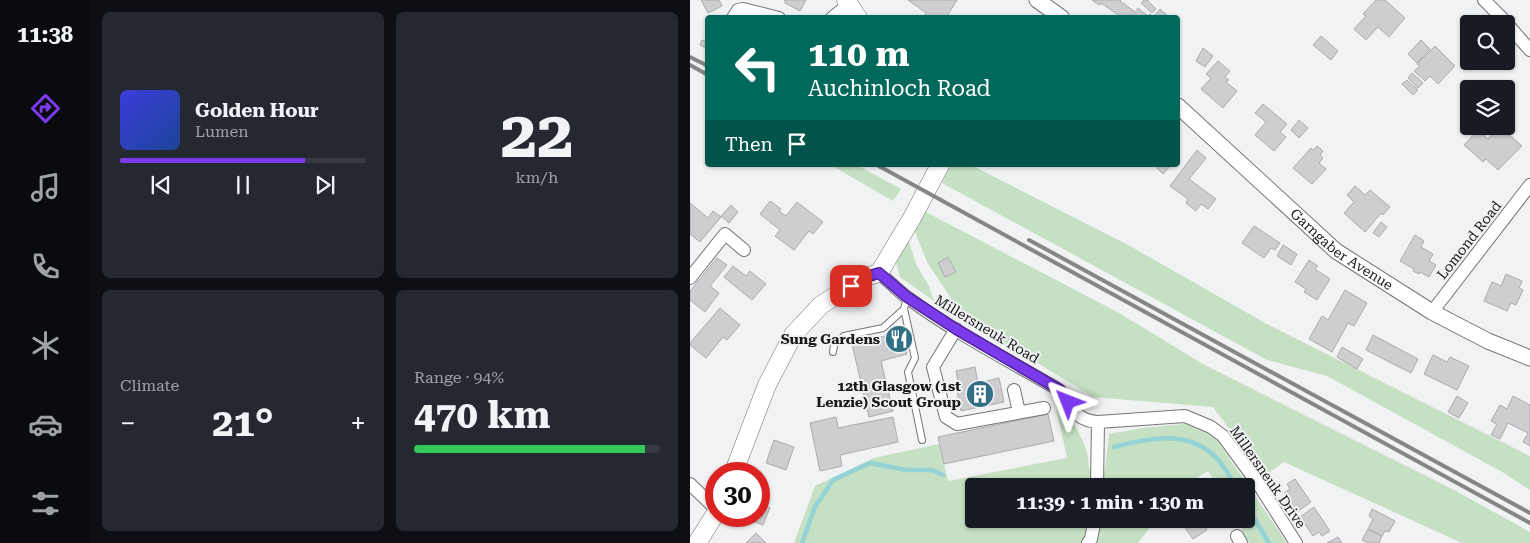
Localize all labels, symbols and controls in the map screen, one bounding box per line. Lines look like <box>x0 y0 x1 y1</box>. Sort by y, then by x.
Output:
map controls <box>1460 15 1515 135</box>
button: search <box>1460 15 1515 70</box>
text: 11:38 <box>17 22 73 47</box>
text: 110 m <box>808 34 909 75</box>
icon: left <box>725 35 790 100</box>
text: Auchinloch Road <box>808 76 991 101</box>
button: layers <box>1460 80 1515 135</box>
icon: directions <box>28 91 63 126</box>
text: 22 <box>501 97 573 173</box>
text: Golden Hour <box>195 99 319 122</box>
text: Lumen <box>195 122 249 141</box>
icon: arrive <box>783 130 811 158</box>
text: Then <box>725 133 773 156</box>
text: km/h <box>516 168 558 187</box>
icon: music <box>28 170 63 205</box>
icon: previous <box>147 171 175 199</box>
icon: pause <box>229 171 257 199</box>
icon: next <box>311 171 339 199</box>
street label: Lomond Road <box>1434 198 1504 282</box>
street label: Garngaber Avenue <box>1287 205 1396 293</box>
icon: phone <box>28 249 63 284</box>
pin <box>830 265 872 307</box>
icon: arrive <box>837 272 865 300</box>
street label: Millersneuk Road <box>932 292 1042 366</box>
restaurant icon: Sung Gardens <box>884 324 914 354</box>
icon: climate <box>28 328 63 363</box>
place label: Sung Gardens <box>781 331 880 347</box>
text: Range · 94% <box>414 368 504 387</box>
position arrow <box>1041 375 1093 427</box>
text: Climate <box>120 376 179 395</box>
place label: 12th Glasgow (1st Lenzie) Scout Group <box>816 378 961 410</box>
building icon: 12th Glasgow (1st Lenzie) Scout Group <box>965 379 995 409</box>
text: 470 km <box>414 393 550 437</box>
text: 21° <box>212 401 274 445</box>
icon: car <box>28 407 63 442</box>
text: − <box>120 407 136 440</box>
text: + <box>350 407 366 440</box>
street label: Millersneuk Drive <box>1227 423 1309 531</box>
speed limit sign: 30 <box>705 462 770 527</box>
icon: filters <box>28 486 63 521</box>
text: 11:39 · 1 min · 130 m <box>1016 491 1204 514</box>

